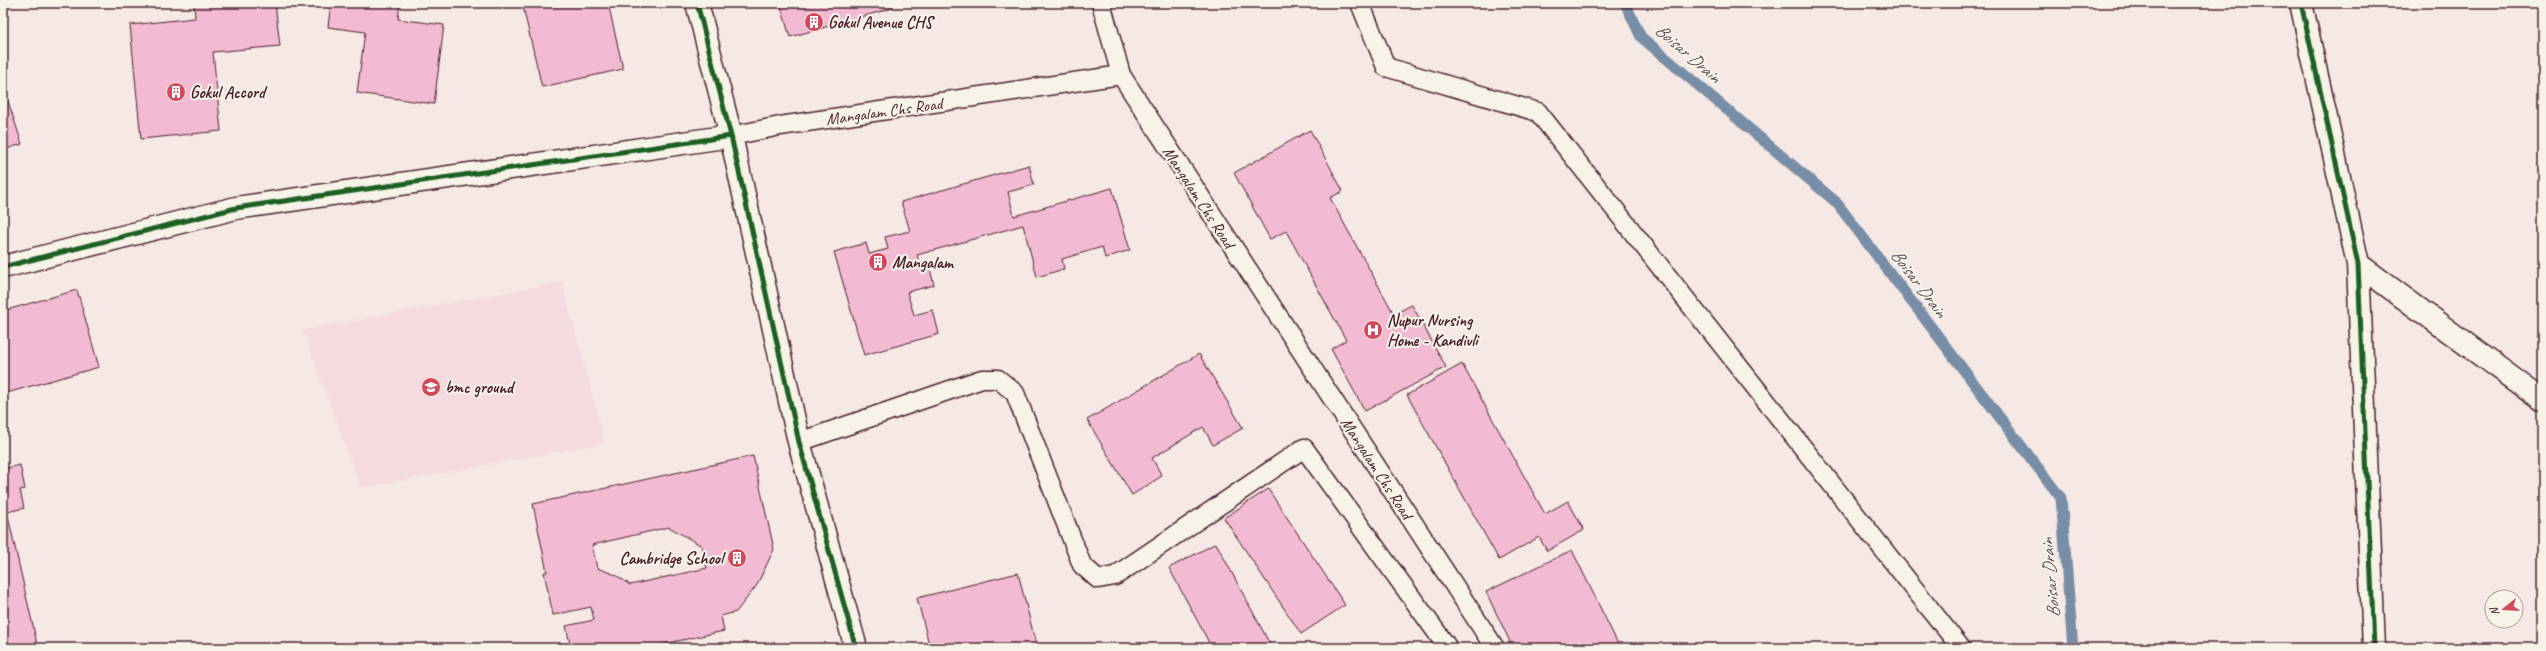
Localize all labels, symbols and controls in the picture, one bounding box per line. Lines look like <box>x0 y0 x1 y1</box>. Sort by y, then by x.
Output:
building icon: Gokul Avenue CHS <box>803 11 825 33</box>
place label: Gokul Avenue CHS <box>828 12 935 33</box>
water label: Boisar Drain <box>1651 19 1727 89</box>
building icon: Gokul Accord <box>165 81 187 103</box>
place label: Gokul Accord <box>190 82 268 103</box>
street label: Mangalam Chs Road <box>825 93 946 130</box>
street label: Mangalam Chs Road <box>1158 142 1241 254</box>
water label: Boisar Drain <box>1886 245 1953 323</box>
building icon: Mangalam <box>867 251 889 273</box>
place label: Mangalam <box>892 252 954 273</box>
place label: Nupur Nursing Home - Kandivli <box>1387 310 1480 351</box>
hospital icon: Nupur Nursing Home - Kandivli <box>1362 319 1384 341</box>
school or university icon: bmc ground <box>420 376 442 398</box>
place label: bmc ground <box>445 377 516 398</box>
street label: Mangalam Chs Road <box>1336 413 1419 525</box>
water label: Boisar Drain <box>2035 535 2064 619</box>
building icon: Cambridge School <box>726 547 748 569</box>
place label: Cambridge School <box>620 548 726 569</box>
north arrow <box>2484 589 2524 629</box>
text: N <box>2486 605 2502 617</box>

